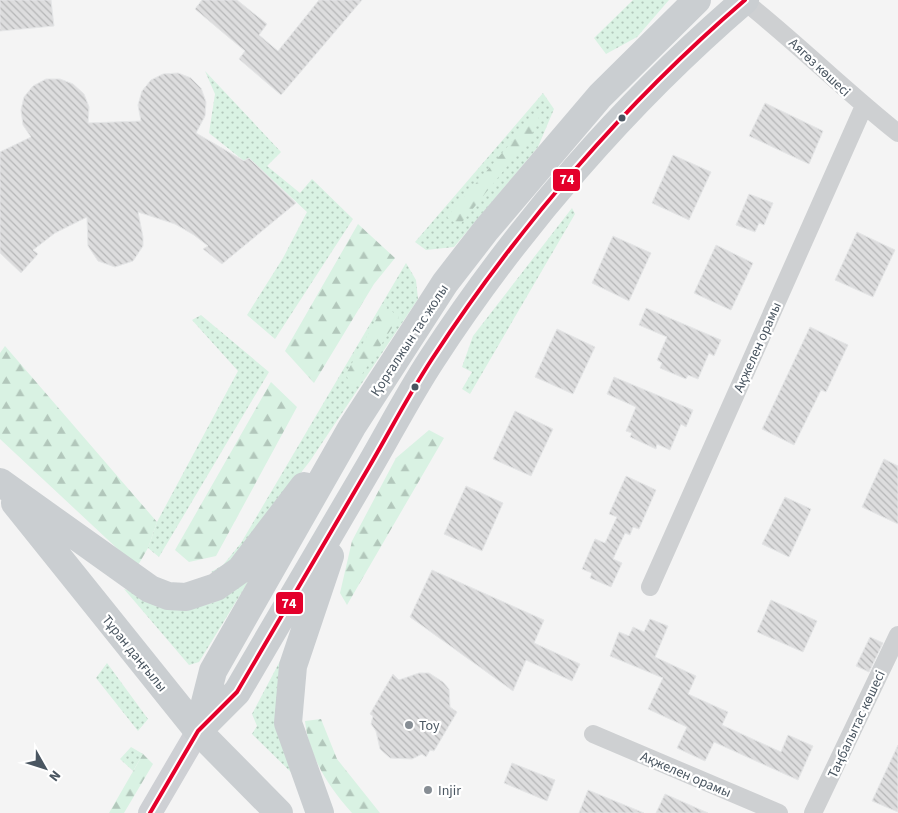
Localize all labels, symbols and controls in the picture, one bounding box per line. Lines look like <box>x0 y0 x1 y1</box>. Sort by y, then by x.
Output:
street label: Аягөз көшесі <box>784 34 855 102</box>
unlabelled marker <box>617 113 627 123</box>
line badge: 74 <box>552 168 581 192</box>
text: 74 <box>560 170 575 190</box>
street label: Қорғалжын тас жолы <box>366 281 454 401</box>
street label: Ақжелен орамы <box>729 299 787 396</box>
unlabelled marker <box>410 382 420 392</box>
line badge: 74 <box>275 591 304 615</box>
text: 74 <box>282 594 297 614</box>
street label: Тұран даңғылы <box>97 611 172 696</box>
street label: Таңбалытас көшесі <box>823 667 891 782</box>
place label: Toy <box>419 716 440 736</box>
marker: Toy <box>403 719 415 731</box>
north arrow <box>20 743 70 793</box>
street label: Ақжелен орамы <box>637 747 734 803</box>
text: N <box>44 766 65 785</box>
place label: Injir <box>438 781 461 801</box>
marker: Injir <box>422 784 434 796</box>

